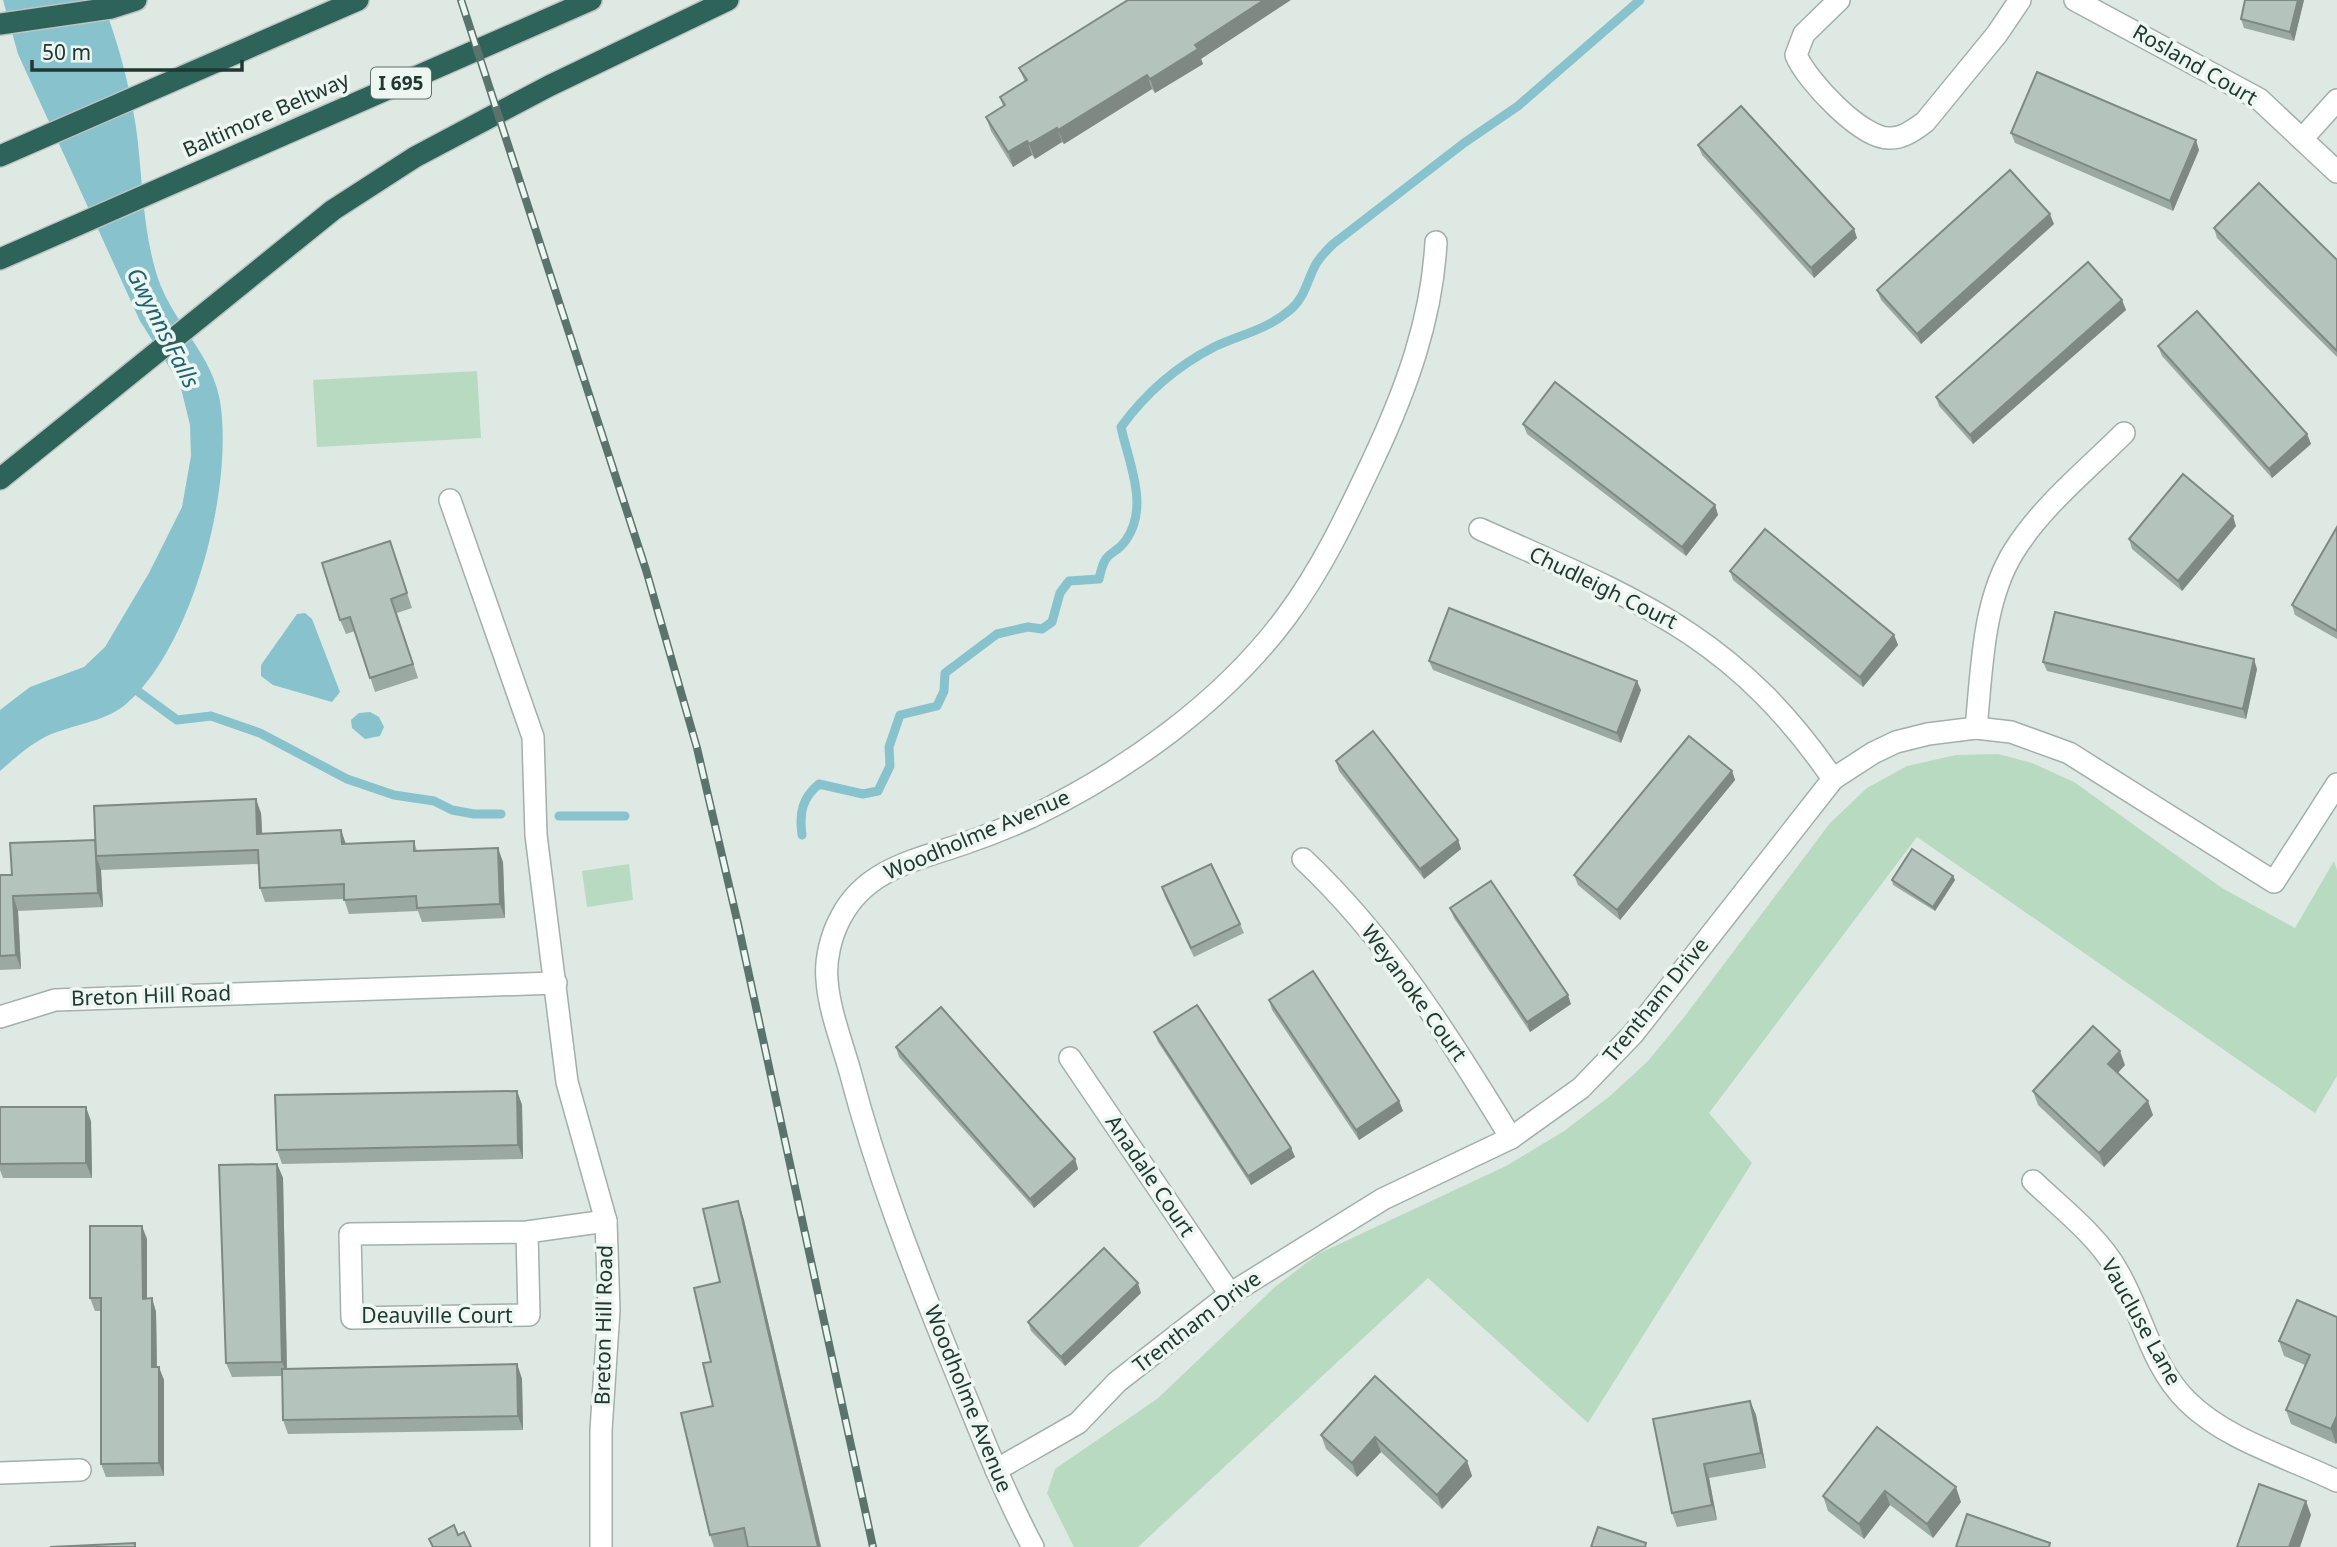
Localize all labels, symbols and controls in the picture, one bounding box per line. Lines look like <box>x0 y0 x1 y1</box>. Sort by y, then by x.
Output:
street label: Rosland Court <box>2128 17 2263 111</box>
scale bar <box>32 28 242 72</box>
text: 50 m <box>42 38 91 66</box>
street label: Baltimore Beltway <box>178 65 353 163</box>
road number: I 695 <box>371 68 431 99</box>
water label: Gwynns Falls <box>120 262 208 393</box>
street label: Chudleigh Court <box>1525 539 1682 635</box>
street label: Woodholme Avenue <box>879 782 1074 886</box>
street label: Weyanoke Court <box>1356 918 1474 1067</box>
street label: Trentham Drive <box>1596 931 1714 1068</box>
street label: Breton Hill Road <box>70 978 232 1012</box>
street label: Anadale Court <box>1100 1109 1202 1242</box>
street label: Breton Hill Road <box>588 1245 618 1405</box>
street label: Vaucluse Lane <box>2096 1253 2188 1390</box>
street label: Trentham Drive <box>1127 1264 1266 1378</box>
street label: Deauville Court <box>361 1301 513 1329</box>
street label: Woodholme Avenue <box>919 1301 1019 1496</box>

